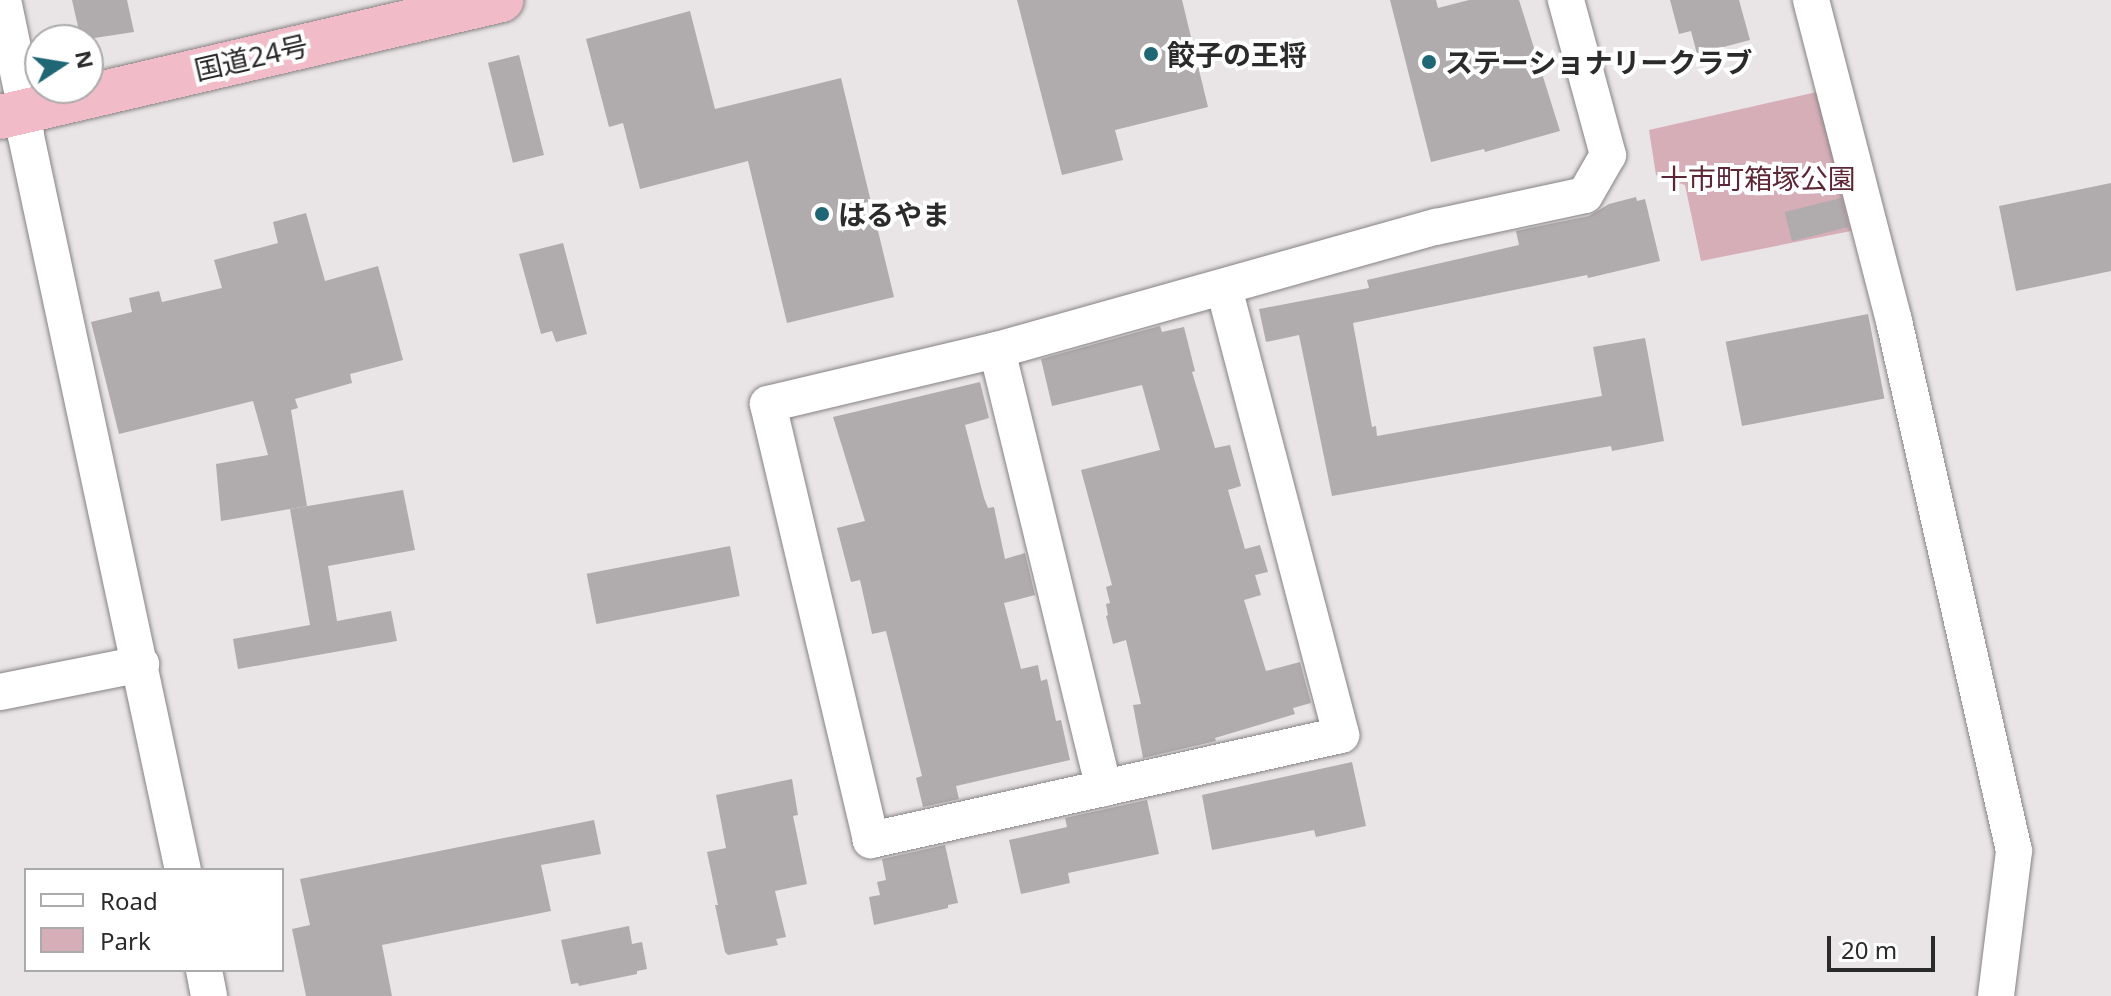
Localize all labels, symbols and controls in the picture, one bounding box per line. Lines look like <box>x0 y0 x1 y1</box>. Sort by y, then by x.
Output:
north arrow <box>24 24 104 104</box>
street label: 国道24号 <box>191 28 311 86</box>
place label: 餃子の王将 <box>1167 37 1307 71</box>
marker: 餃子の王将 <box>1142 45 1160 63</box>
place label: ステーショナリークラブ <box>1445 45 1753 79</box>
text: N <box>69 48 102 71</box>
marker: ステーショナリークラブ <box>1420 53 1438 71</box>
park label: 十市町箱塚公園 <box>1660 161 1856 195</box>
place label: はるやま <box>838 197 950 231</box>
marker: はるやま <box>813 205 831 223</box>
legend <box>24 868 284 972</box>
text: Road <box>100 884 158 917</box>
scale bar <box>1831 920 1939 970</box>
text: Park <box>100 924 151 957</box>
text: 20 m <box>1841 933 1897 966</box>

